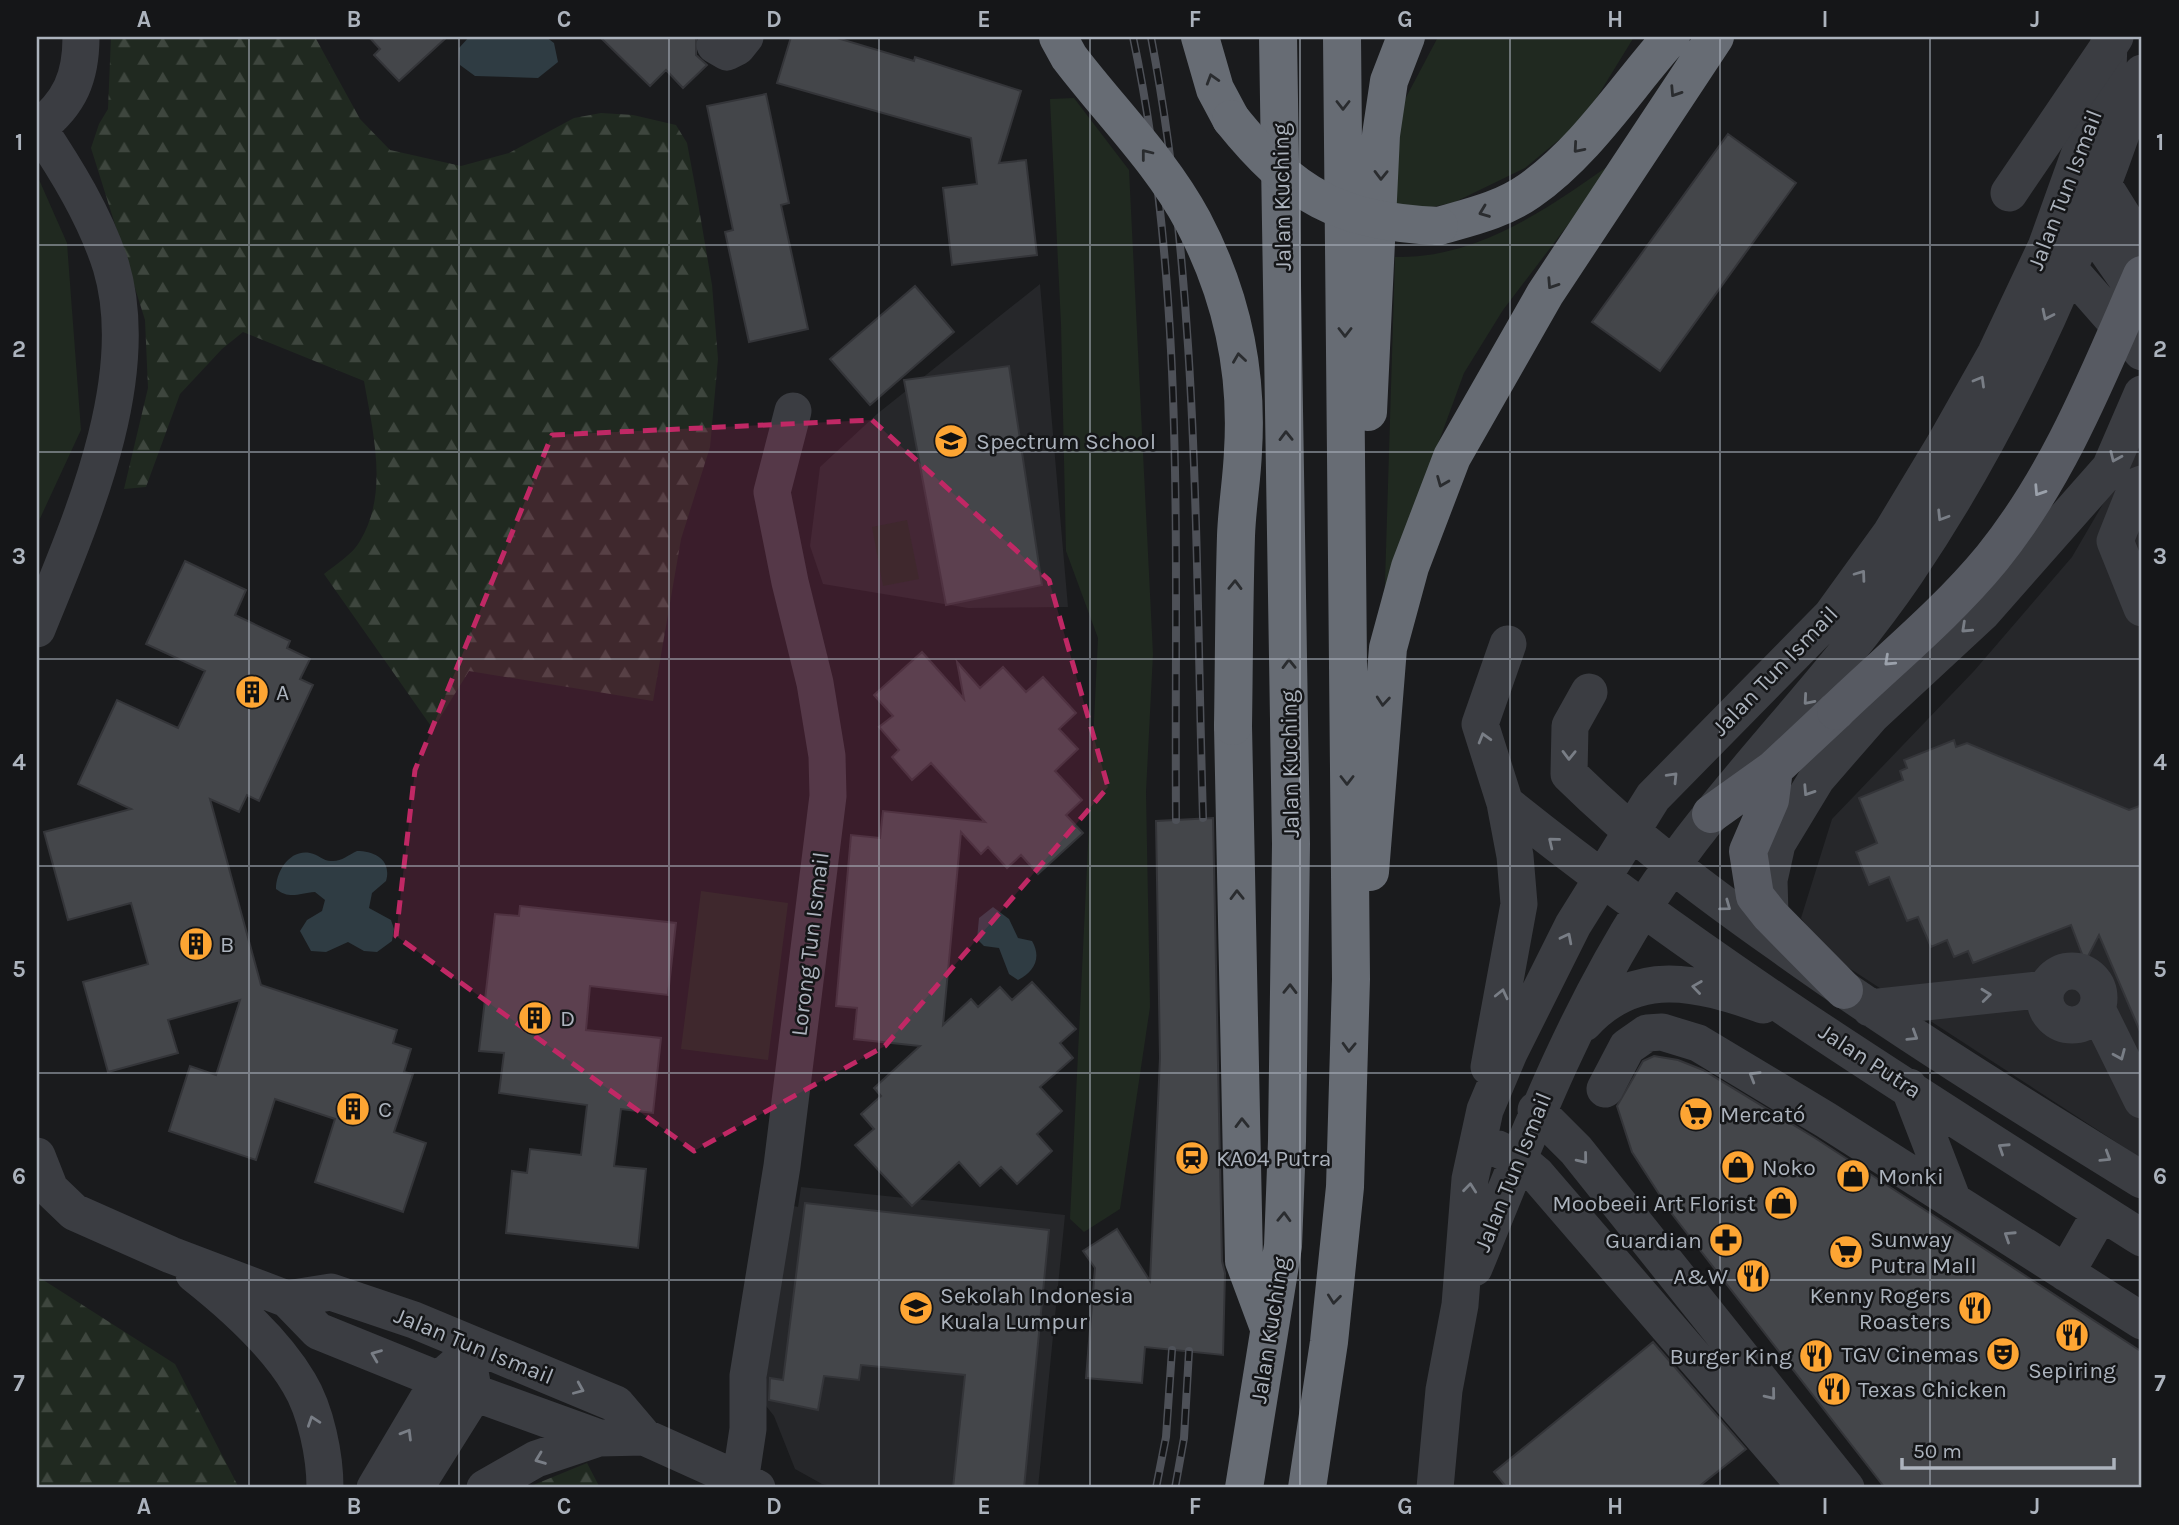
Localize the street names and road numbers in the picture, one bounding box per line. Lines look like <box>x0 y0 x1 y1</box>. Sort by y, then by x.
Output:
street label: Jalan Tun Ismail <box>2022 106 2108 274</box>
street label: Jalan Kuching <box>1267 123 1297 271</box>
street label: Jalan Tun Ismail <box>1706 601 1844 741</box>
street label: Jalan Kuching <box>1275 690 1305 838</box>
street label: Lorong Tun Ismail <box>785 850 835 1038</box>
street label: Jalan Putra <box>1814 1018 1926 1104</box>
street label: Jalan Tun Ismail <box>1469 1088 1557 1256</box>
street label: Jalan Kuching <box>1245 1255 1295 1405</box>
street label: Jalan Tun Ismail <box>390 1302 558 1390</box>

